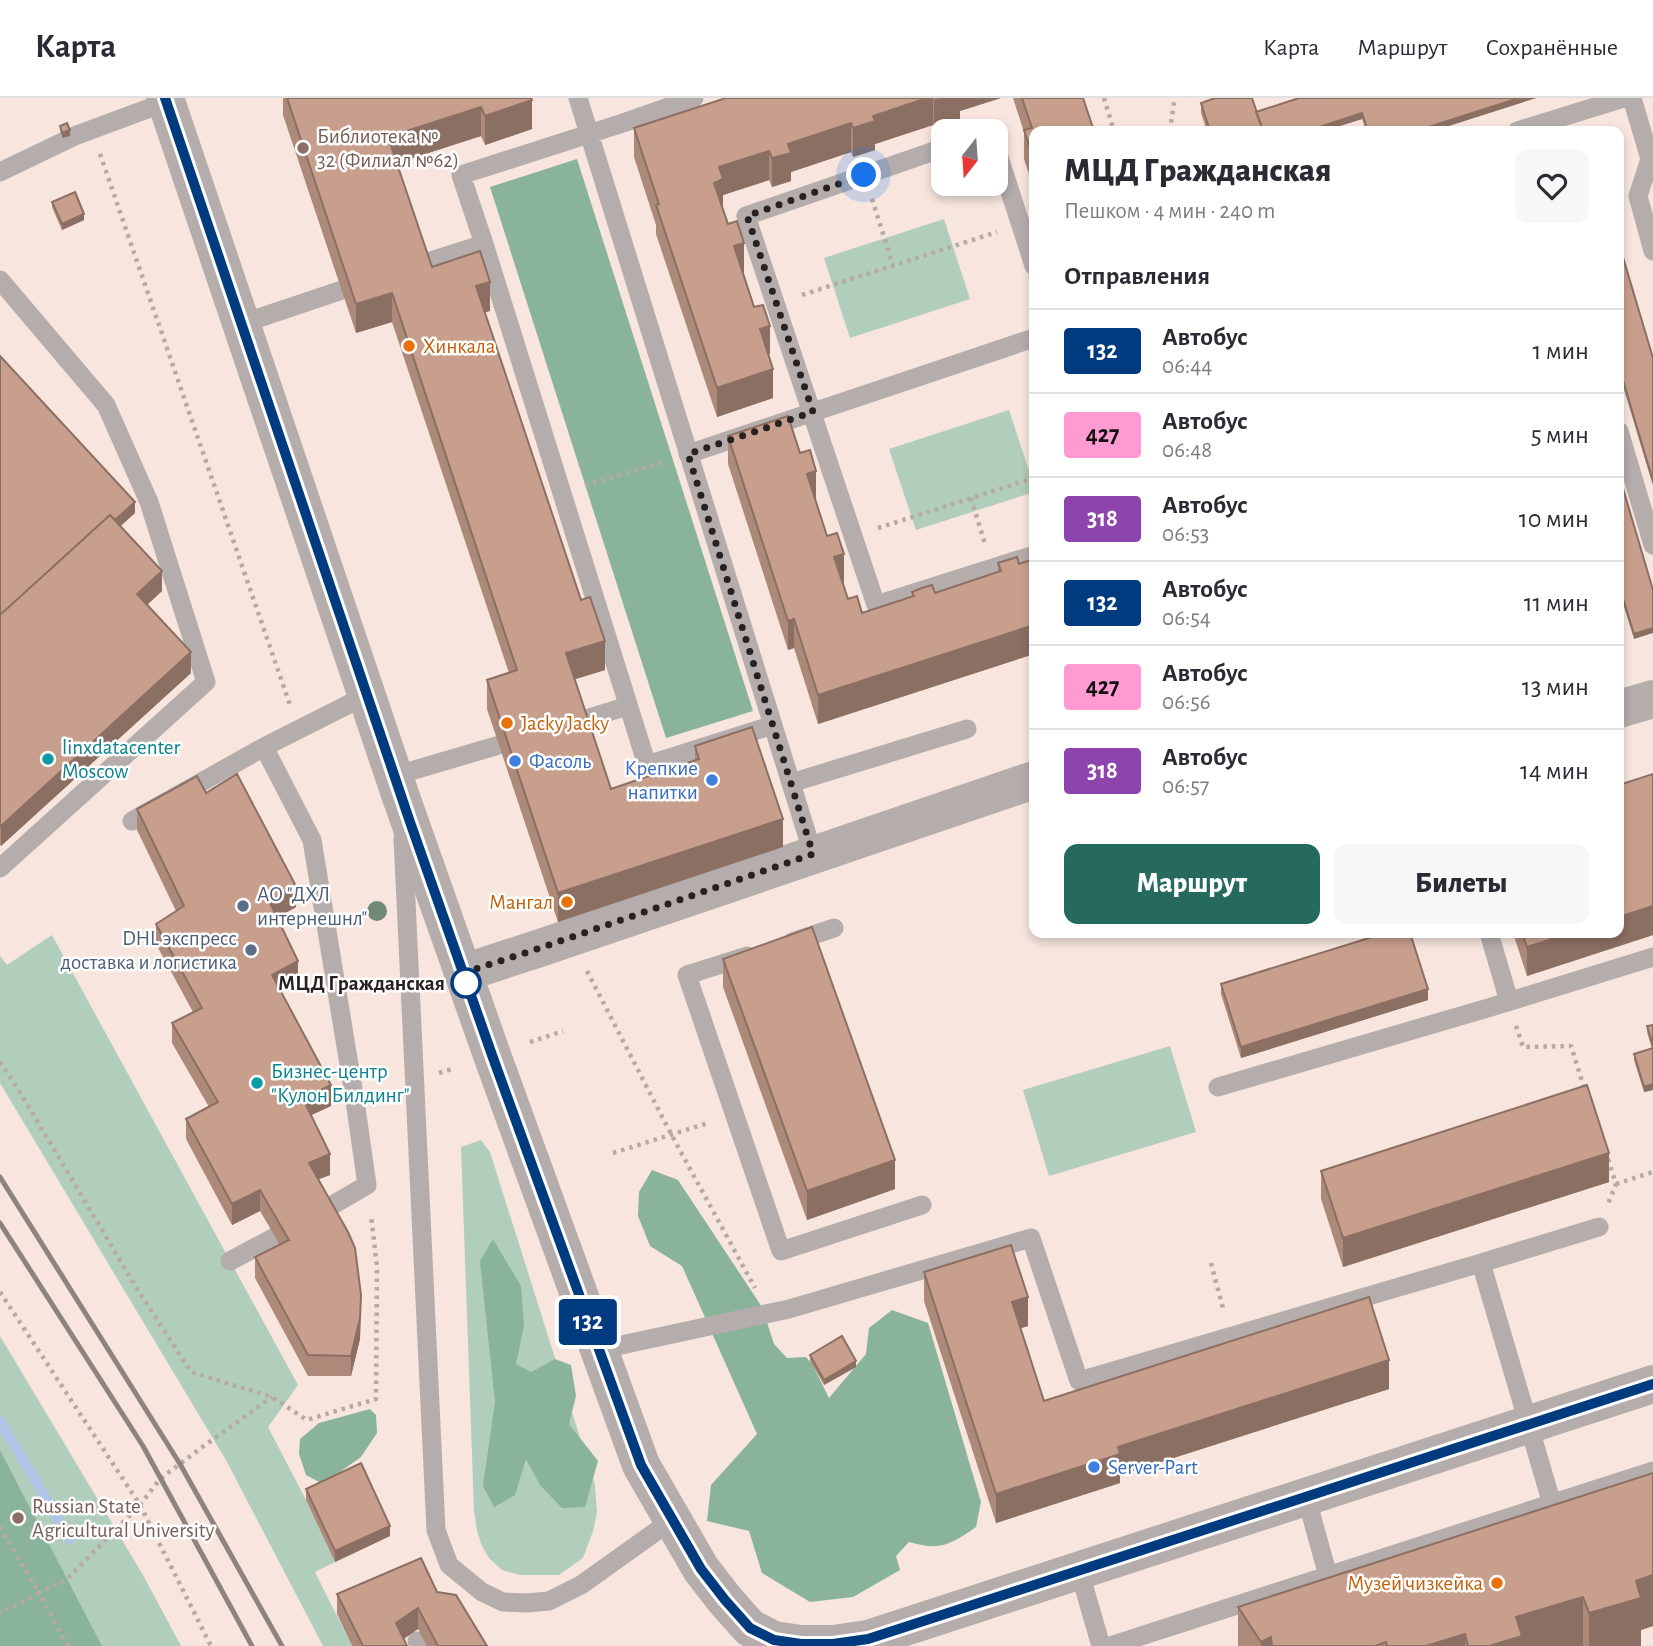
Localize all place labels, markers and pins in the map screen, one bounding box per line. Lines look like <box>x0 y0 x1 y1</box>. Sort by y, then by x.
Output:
place label: Библиотека № 32 (Филиал №62) <box>317 126 459 171</box>
marker: Библиотека № 32 (Филиал №62) <box>295 140 311 156</box>
place label: Хинкала <box>423 336 496 357</box>
marker: Хинкала <box>401 338 417 354</box>
place label: Jacky Jacky <box>521 713 609 734</box>
marker: Jacky Jacky <box>499 715 515 731</box>
place label: linxdatacenter Moscow <box>62 737 181 782</box>
marker: linxdatacenter Moscow <box>40 751 56 767</box>
place label: Фасоль <box>529 751 591 772</box>
marker: Фасоль <box>507 753 523 769</box>
place label: Крепкие напитки <box>625 758 698 803</box>
marker: Крепкие напитки <box>704 772 720 788</box>
place label: АО "ДХЛ интернешнл" <box>257 884 367 929</box>
place label: Мангал <box>489 892 553 913</box>
marker: Мангал <box>559 894 575 910</box>
marker: АО "ДХЛ интернешнл" <box>235 898 251 914</box>
place label: DHL экспресс доставка и логистика <box>61 928 237 973</box>
marker: DHL экспресс доставка и логистика <box>243 942 259 958</box>
marker: МЦД Гражданская <box>451 968 481 998</box>
place label: МЦД Гражданская <box>278 973 445 994</box>
place label: Бизнес-центр "Кулон Билдинг" <box>271 1061 410 1106</box>
marker: Бизнес-центр "Кулон Билдинг" <box>249 1075 265 1091</box>
place label: Server-Part <box>1108 1457 1198 1478</box>
marker: Server-Part <box>1086 1459 1102 1475</box>
place label: Russian State Agricultural University <box>32 1496 215 1541</box>
marker: Russian State Agricultural University <box>10 1510 26 1526</box>
place label: Музей чизкейка <box>1347 1573 1483 1594</box>
marker: Музей чизкейка <box>1489 1575 1505 1591</box>

